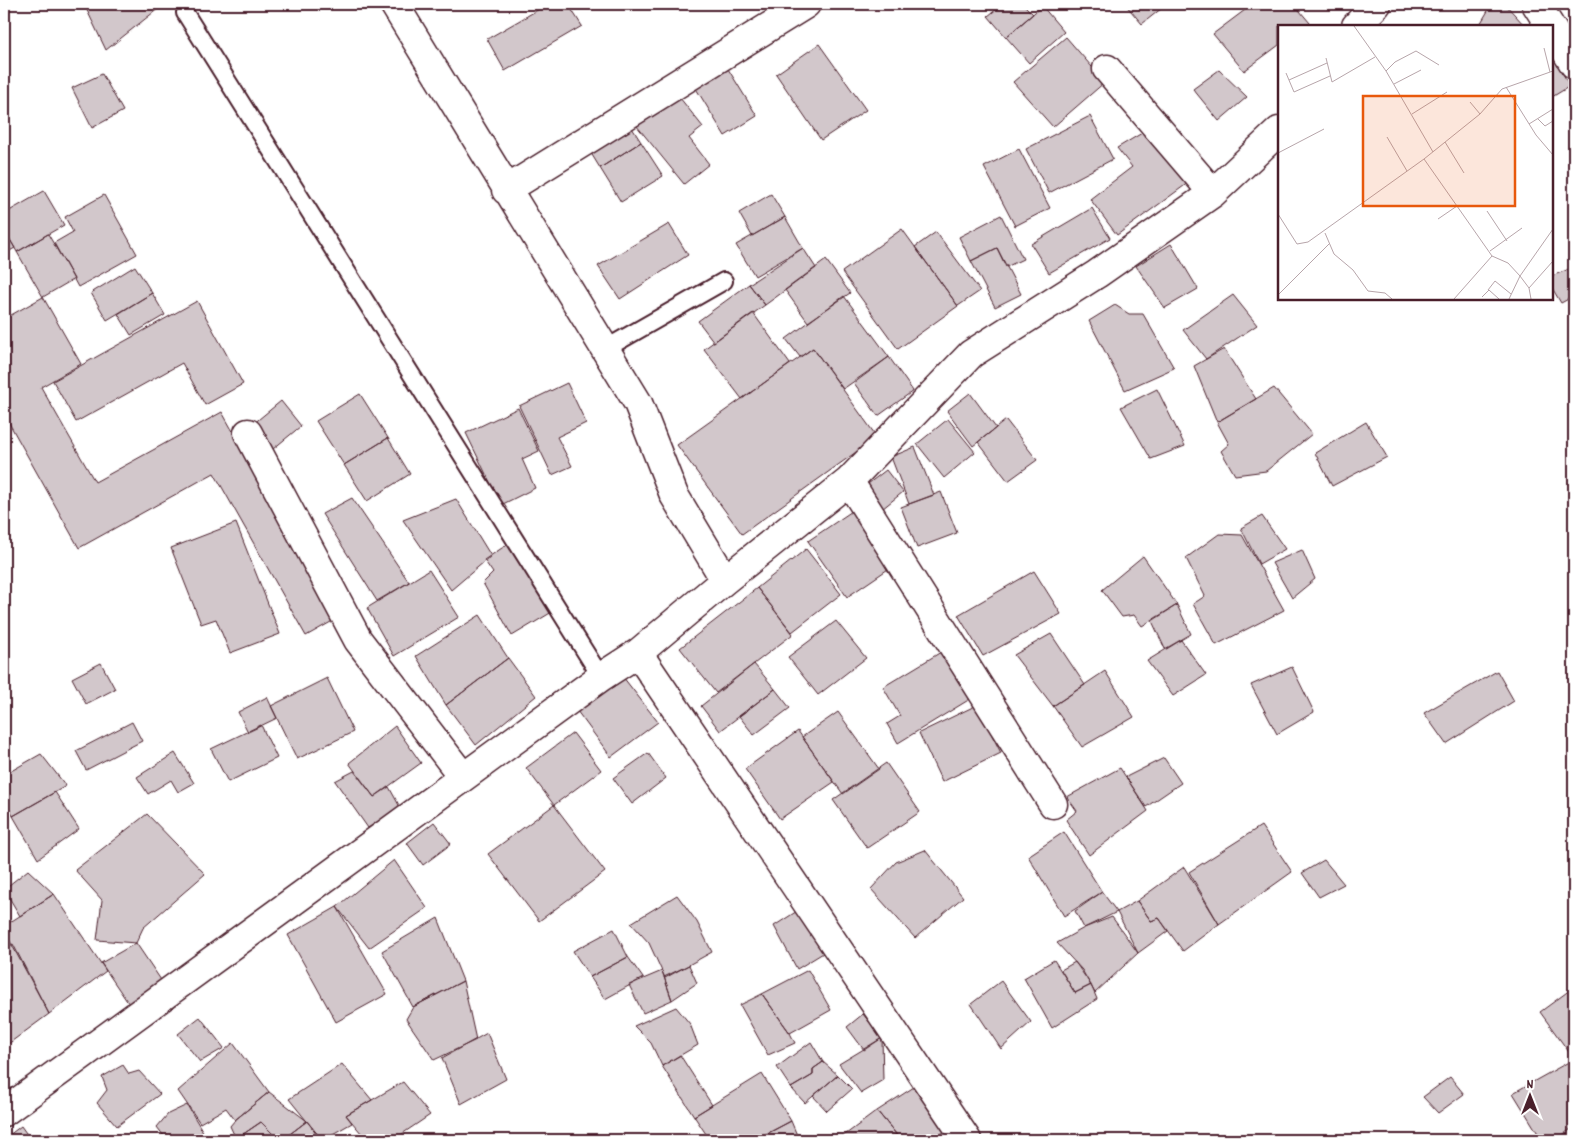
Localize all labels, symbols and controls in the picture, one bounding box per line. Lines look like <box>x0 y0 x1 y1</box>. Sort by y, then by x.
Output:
inset map <box>1278 25 1553 300</box>
north arrow <box>1506 1072 1556 1122</box>
text: N <box>1527 1075 1534 1095</box>

